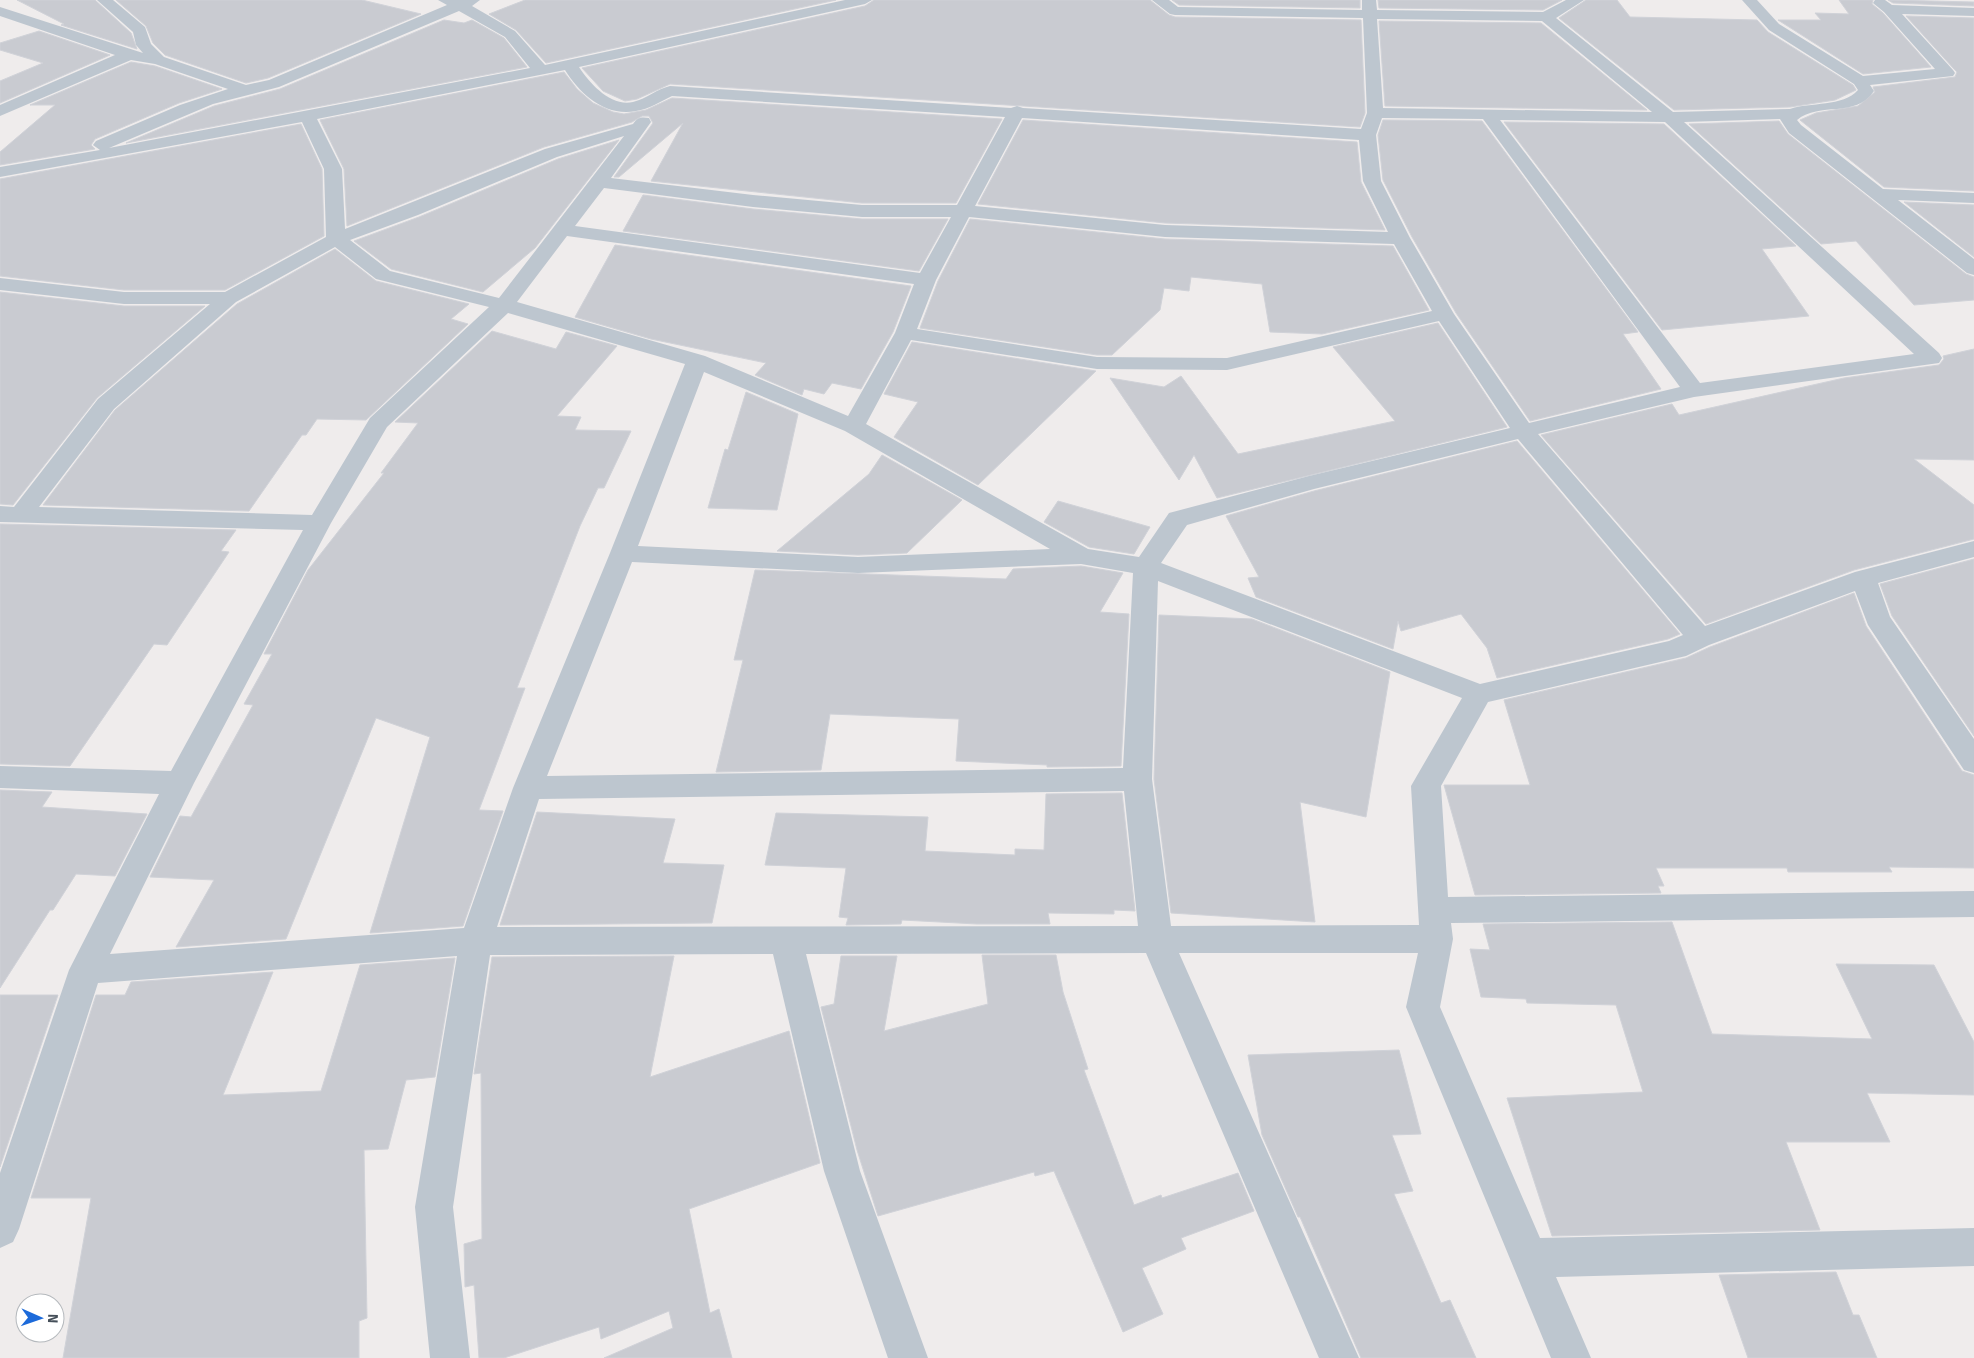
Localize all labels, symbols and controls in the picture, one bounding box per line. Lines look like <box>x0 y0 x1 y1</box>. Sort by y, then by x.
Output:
north arrow <box>15 1293 65 1343</box>
text: N <box>44 1313 61 1323</box>

